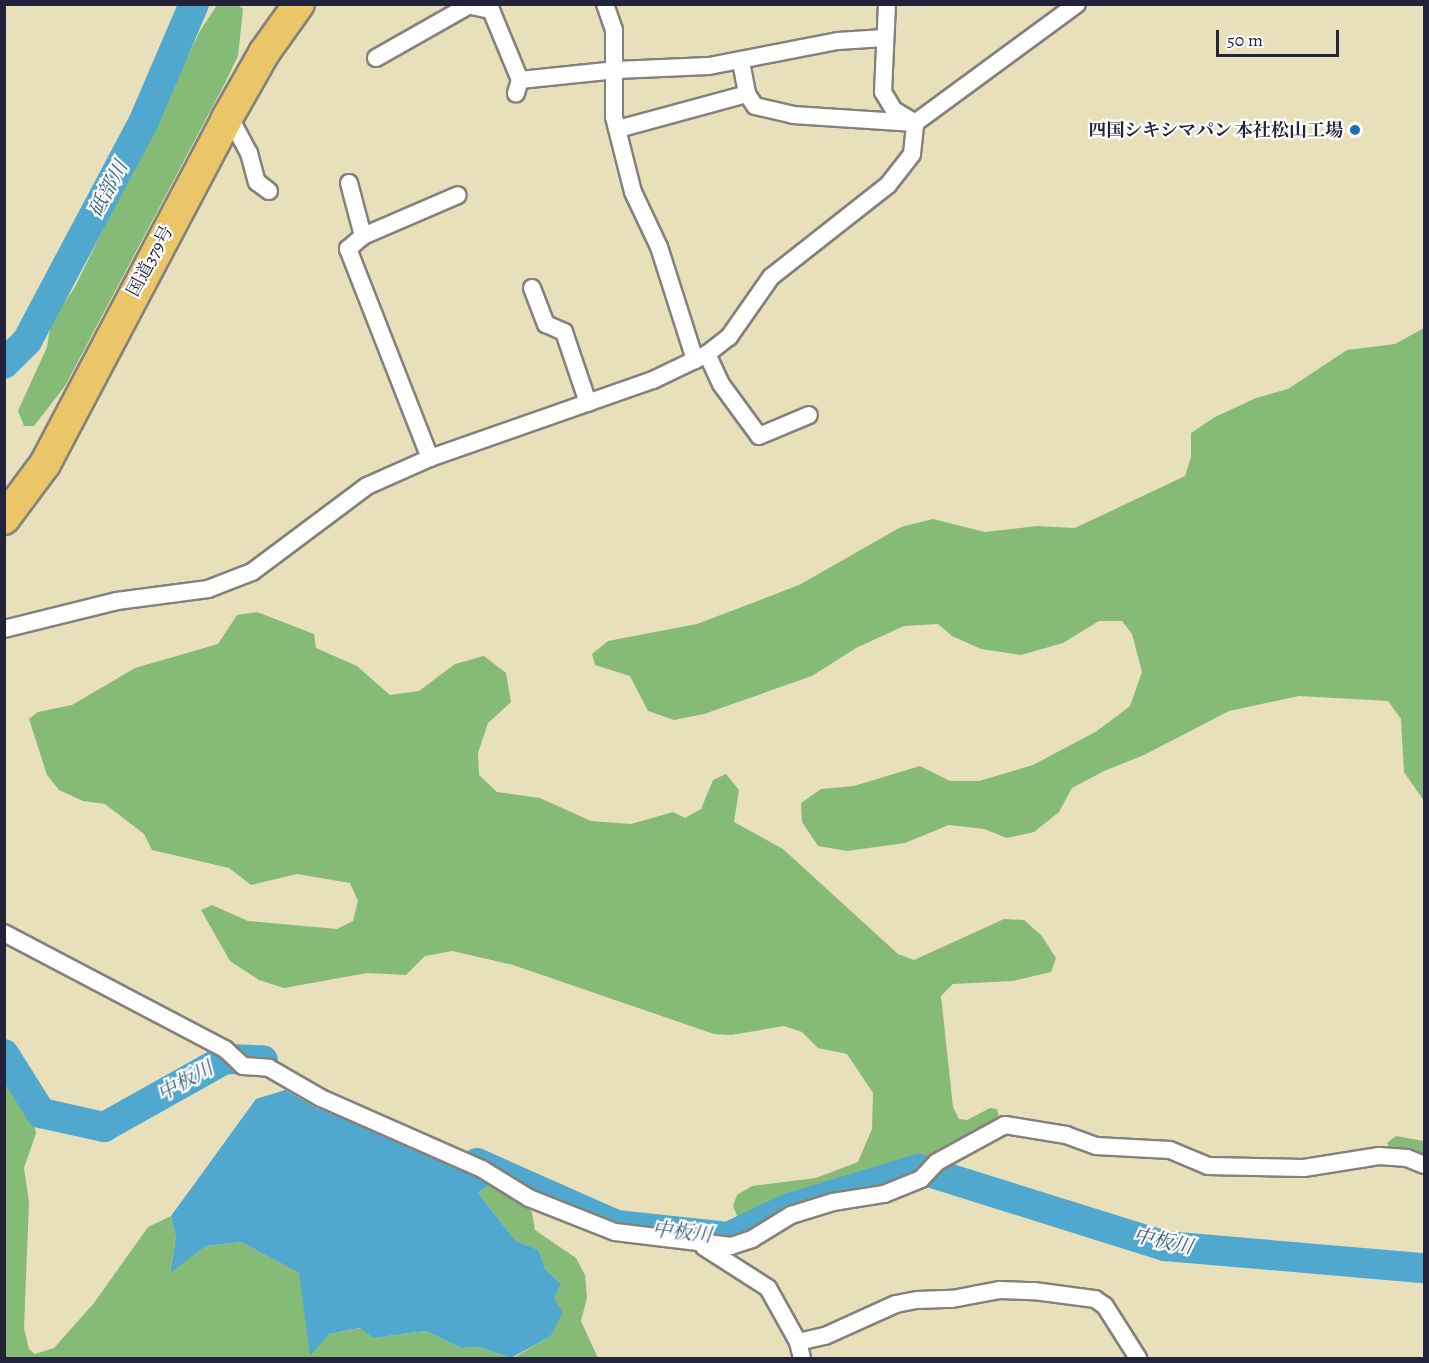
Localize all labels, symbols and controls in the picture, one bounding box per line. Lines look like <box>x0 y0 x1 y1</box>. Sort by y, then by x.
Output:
scale bar <box>1219 18 1342 56</box>
text: 50 m <box>1227 28 1263 52</box>
place label: 四国シキシマパン 本社松山工場 <box>1088 119 1343 141</box>
marker: 四国シキシマパン 本社松山工場 <box>1348 123 1362 137</box>
water label: 砥部川 <box>83 157 133 221</box>
street label: 国道379号 <box>122 222 178 300</box>
water label: 中板川 <box>153 1056 217 1106</box>
water label: 中板川 <box>651 1217 713 1247</box>
water label: 中板川 <box>1131 1223 1195 1259</box>

